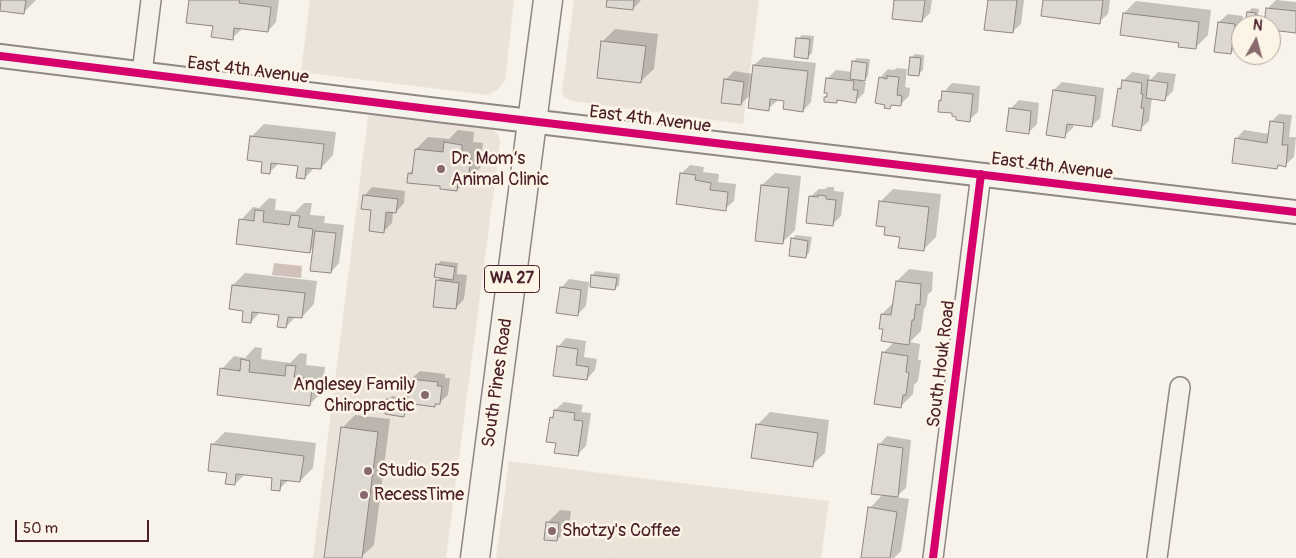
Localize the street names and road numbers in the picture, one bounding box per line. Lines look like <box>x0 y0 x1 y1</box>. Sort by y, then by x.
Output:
street label: East 4th Avenue <box>186 53 310 89</box>
street label: East 4th Avenue <box>588 102 712 138</box>
street label: East 4th Avenue <box>990 149 1114 185</box>
road number: WA 27 <box>484 266 540 292</box>
street label: South Houk Road <box>924 299 960 429</box>
street label: South Pines Road <box>478 317 518 449</box>

